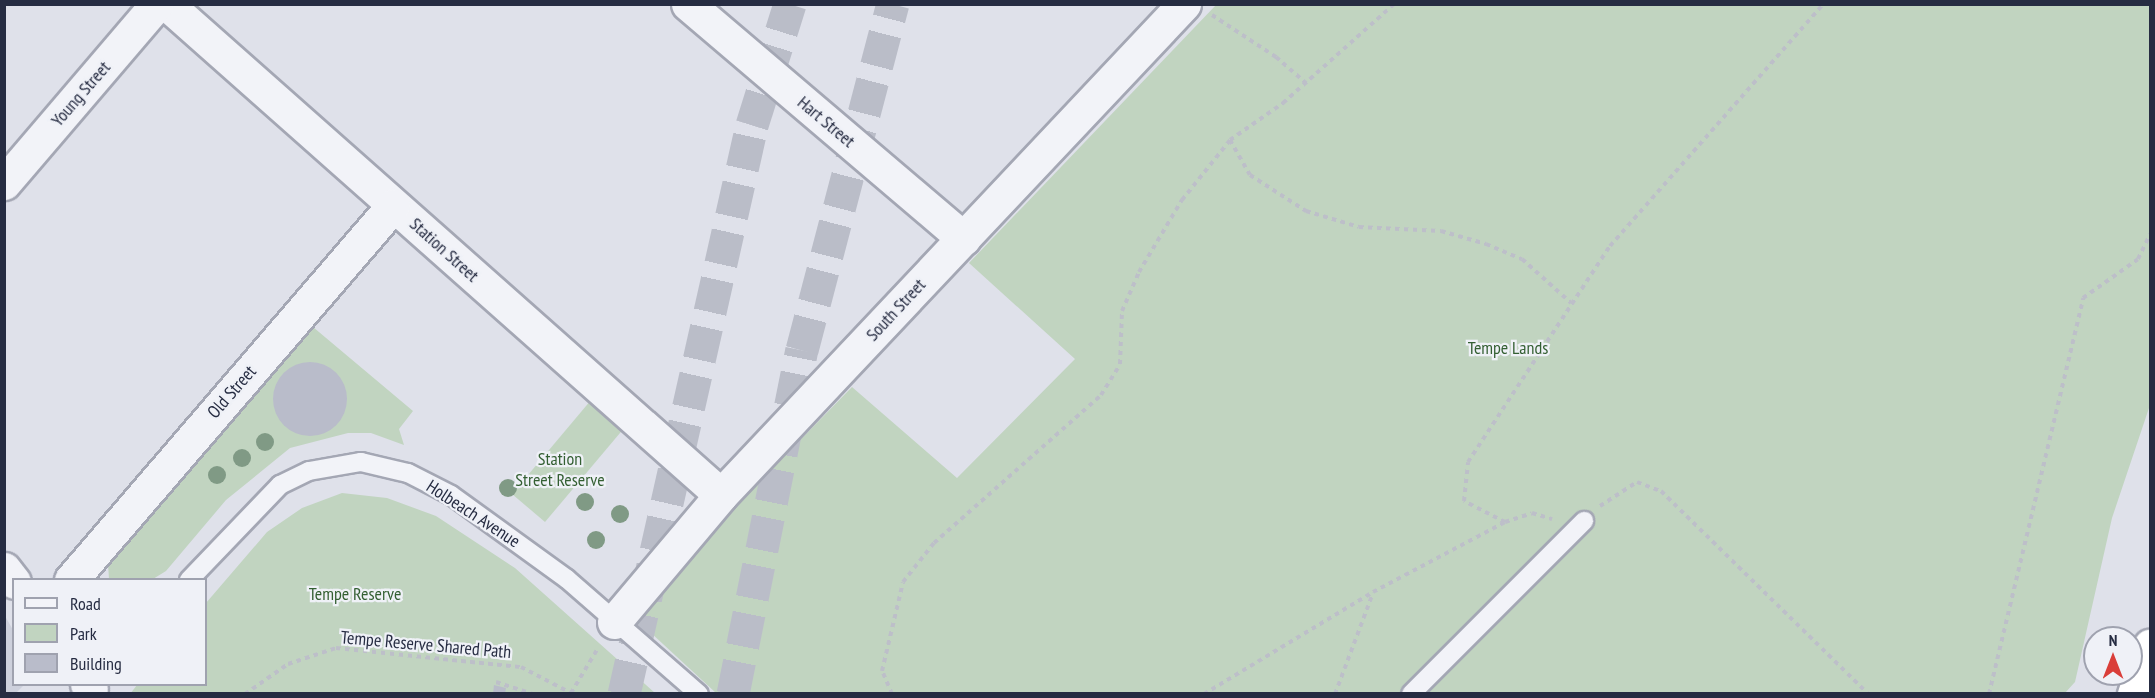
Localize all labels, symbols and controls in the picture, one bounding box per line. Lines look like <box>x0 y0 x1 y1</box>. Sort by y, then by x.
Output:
street label: Young Street <box>47 57 115 131</box>
street label: Hart Street <box>793 92 859 152</box>
street label: Station Street <box>405 213 483 287</box>
street label: South Street <box>862 274 930 346</box>
park label: Tempe Lands <box>1468 337 1548 359</box>
street label: Old Street <box>203 361 261 423</box>
park label: Station Street Reserve <box>515 449 605 492</box>
street label: Holbeach Avenue <box>422 476 524 552</box>
legend <box>12 578 207 686</box>
park label: Tempe Reserve <box>309 583 401 605</box>
text: Road <box>70 592 101 615</box>
text: Park <box>70 622 97 645</box>
north arrow <box>2083 626 2143 686</box>
street label: Tempe Reserve Shared Path <box>340 627 512 663</box>
text: N <box>2109 630 2117 650</box>
text: Building <box>70 652 122 675</box>

